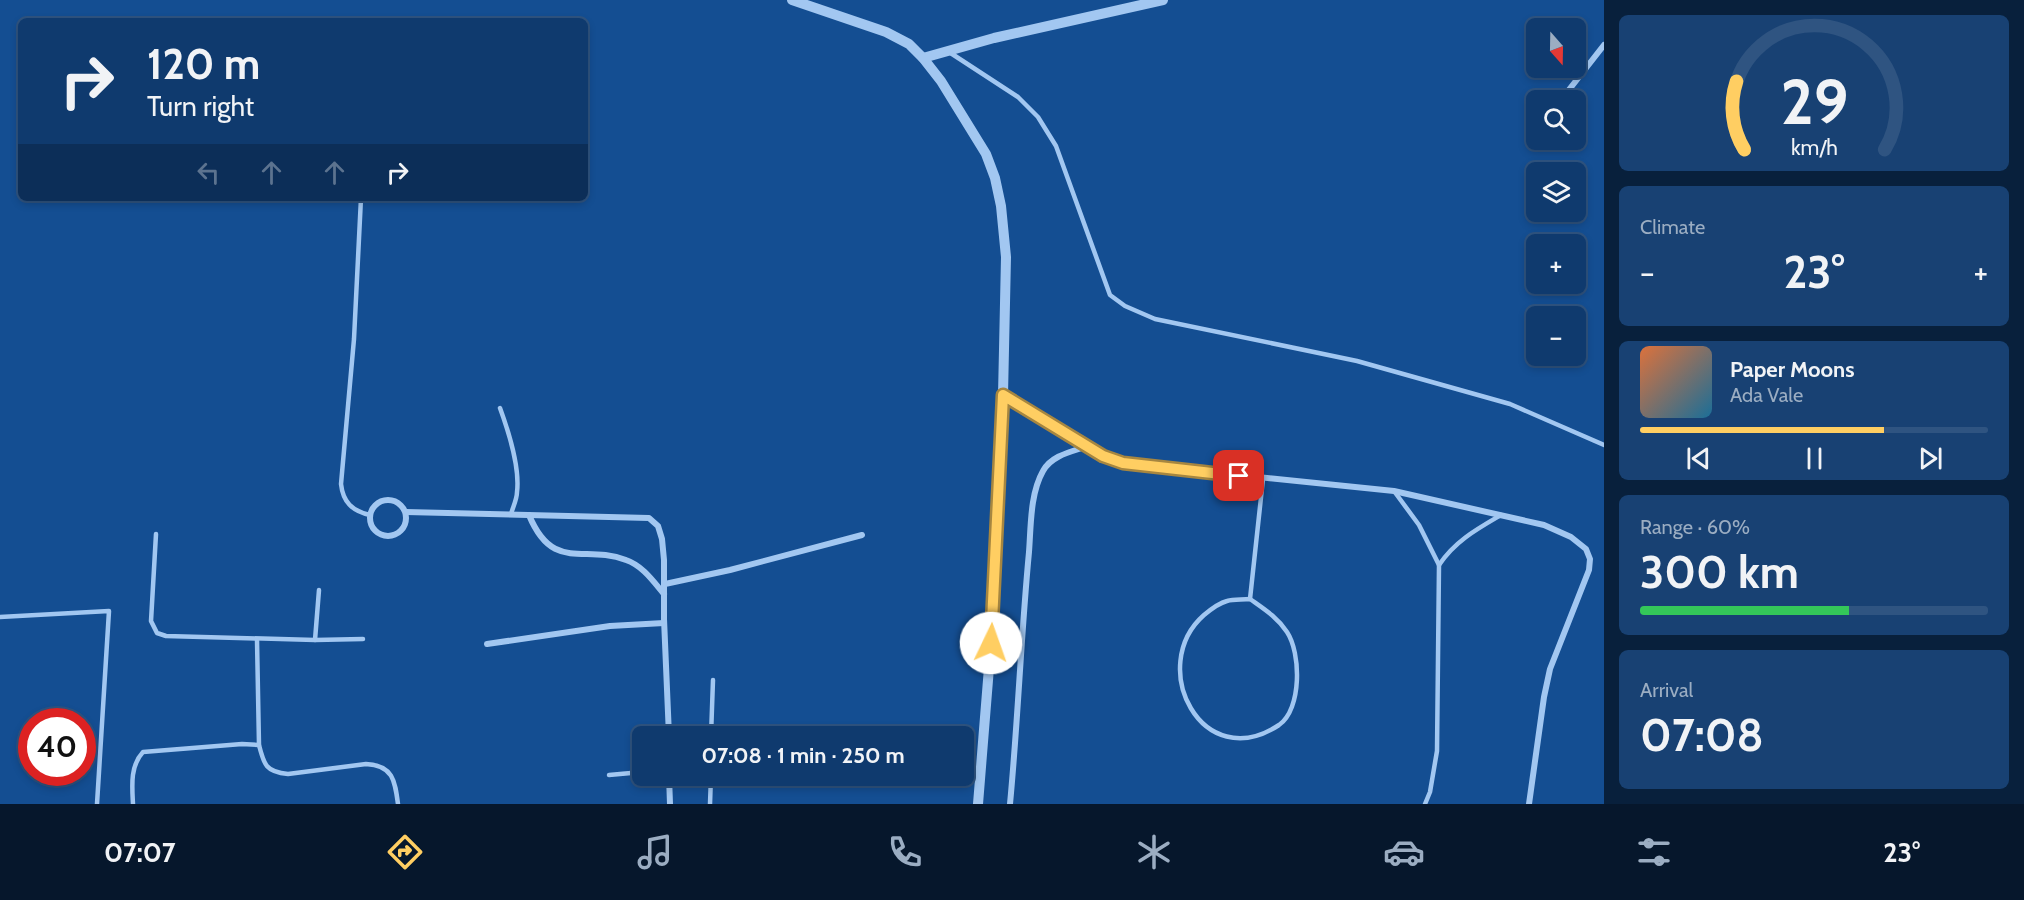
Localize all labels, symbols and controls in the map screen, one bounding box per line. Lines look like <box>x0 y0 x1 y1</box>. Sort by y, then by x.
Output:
north arrow <box>1526 18 1586 78</box>
map controls <box>1526 18 1586 366</box>
text: 120 m <box>147 38 260 90</box>
icon: right <box>48 42 126 120</box>
text: 29 <box>1780 64 1848 140</box>
text: Turn right <box>147 90 254 123</box>
button: search <box>1526 90 1586 150</box>
text: km/h <box>1791 134 1837 160</box>
icon: left <box>192 156 225 189</box>
icon: ahead <box>255 156 288 189</box>
icon: ahead <box>318 156 351 189</box>
icon: right <box>381 156 414 189</box>
button: layers <box>1526 162 1586 222</box>
text: Climate <box>1640 215 1705 239</box>
button: + <box>1526 234 1586 294</box>
text: 23° <box>1783 245 1845 299</box>
text: − <box>1640 252 1655 292</box>
text: + <box>1973 252 1988 292</box>
button: − <box>1526 306 1586 366</box>
text: Paper Moons <box>1730 356 1854 383</box>
text: Ada Vale <box>1730 383 1803 407</box>
icon: previous <box>1682 442 1715 475</box>
icon: pause <box>1798 442 1831 475</box>
icon: next <box>1914 442 1947 475</box>
pin <box>1213 450 1264 501</box>
icon: arrive <box>1222 459 1255 492</box>
text: Range · 60% <box>1640 515 1750 539</box>
text: 300 km <box>1640 545 1799 599</box>
position arrow <box>959 611 1023 675</box>
text: Arrival <box>1640 678 1693 702</box>
speed limit sign: 40 <box>18 708 96 786</box>
text: 07:08 <box>1640 708 1764 762</box>
text: 07:08 · 1 min · 250 m <box>701 742 905 769</box>
icon: directions <box>384 831 426 873</box>
icon: music <box>634 831 676 873</box>
icon: phone <box>884 831 926 873</box>
icon: climate <box>1133 831 1175 873</box>
icon: car <box>1383 831 1425 873</box>
icon: filters <box>1633 831 1675 873</box>
text: 07:07 <box>104 836 176 869</box>
text: 23° <box>1883 836 1920 869</box>

